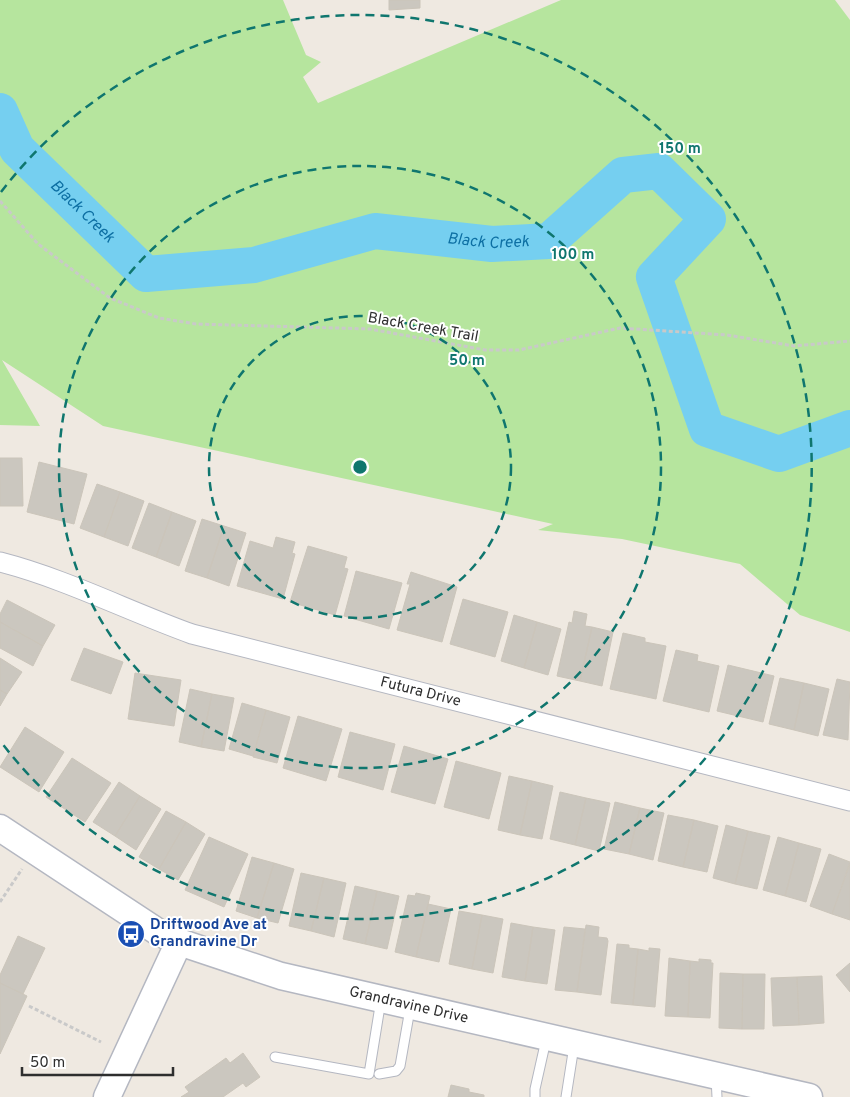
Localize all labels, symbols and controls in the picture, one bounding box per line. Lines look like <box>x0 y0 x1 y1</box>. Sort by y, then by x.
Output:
text: 150 m <box>659 140 701 159</box>
water label: Black Creek <box>45 176 119 248</box>
water label: Black Creek <box>446 229 530 254</box>
text: 100 m <box>552 246 594 265</box>
street label: Black Creek Trail <box>366 309 480 347</box>
text: 50 m <box>449 352 485 371</box>
centre of rings <box>351 458 369 476</box>
street label: Futura Drive <box>378 673 463 711</box>
place label: Driftwood Ave at Grandravine Dr <box>150 916 267 952</box>
bus stop icon: Driftwood Ave at Grandravine Dr <box>116 919 146 949</box>
street label: Grandravine Drive <box>347 982 470 1028</box>
scale bar <box>22 1044 174 1076</box>
text: 50 m <box>30 1054 65 1073</box>

